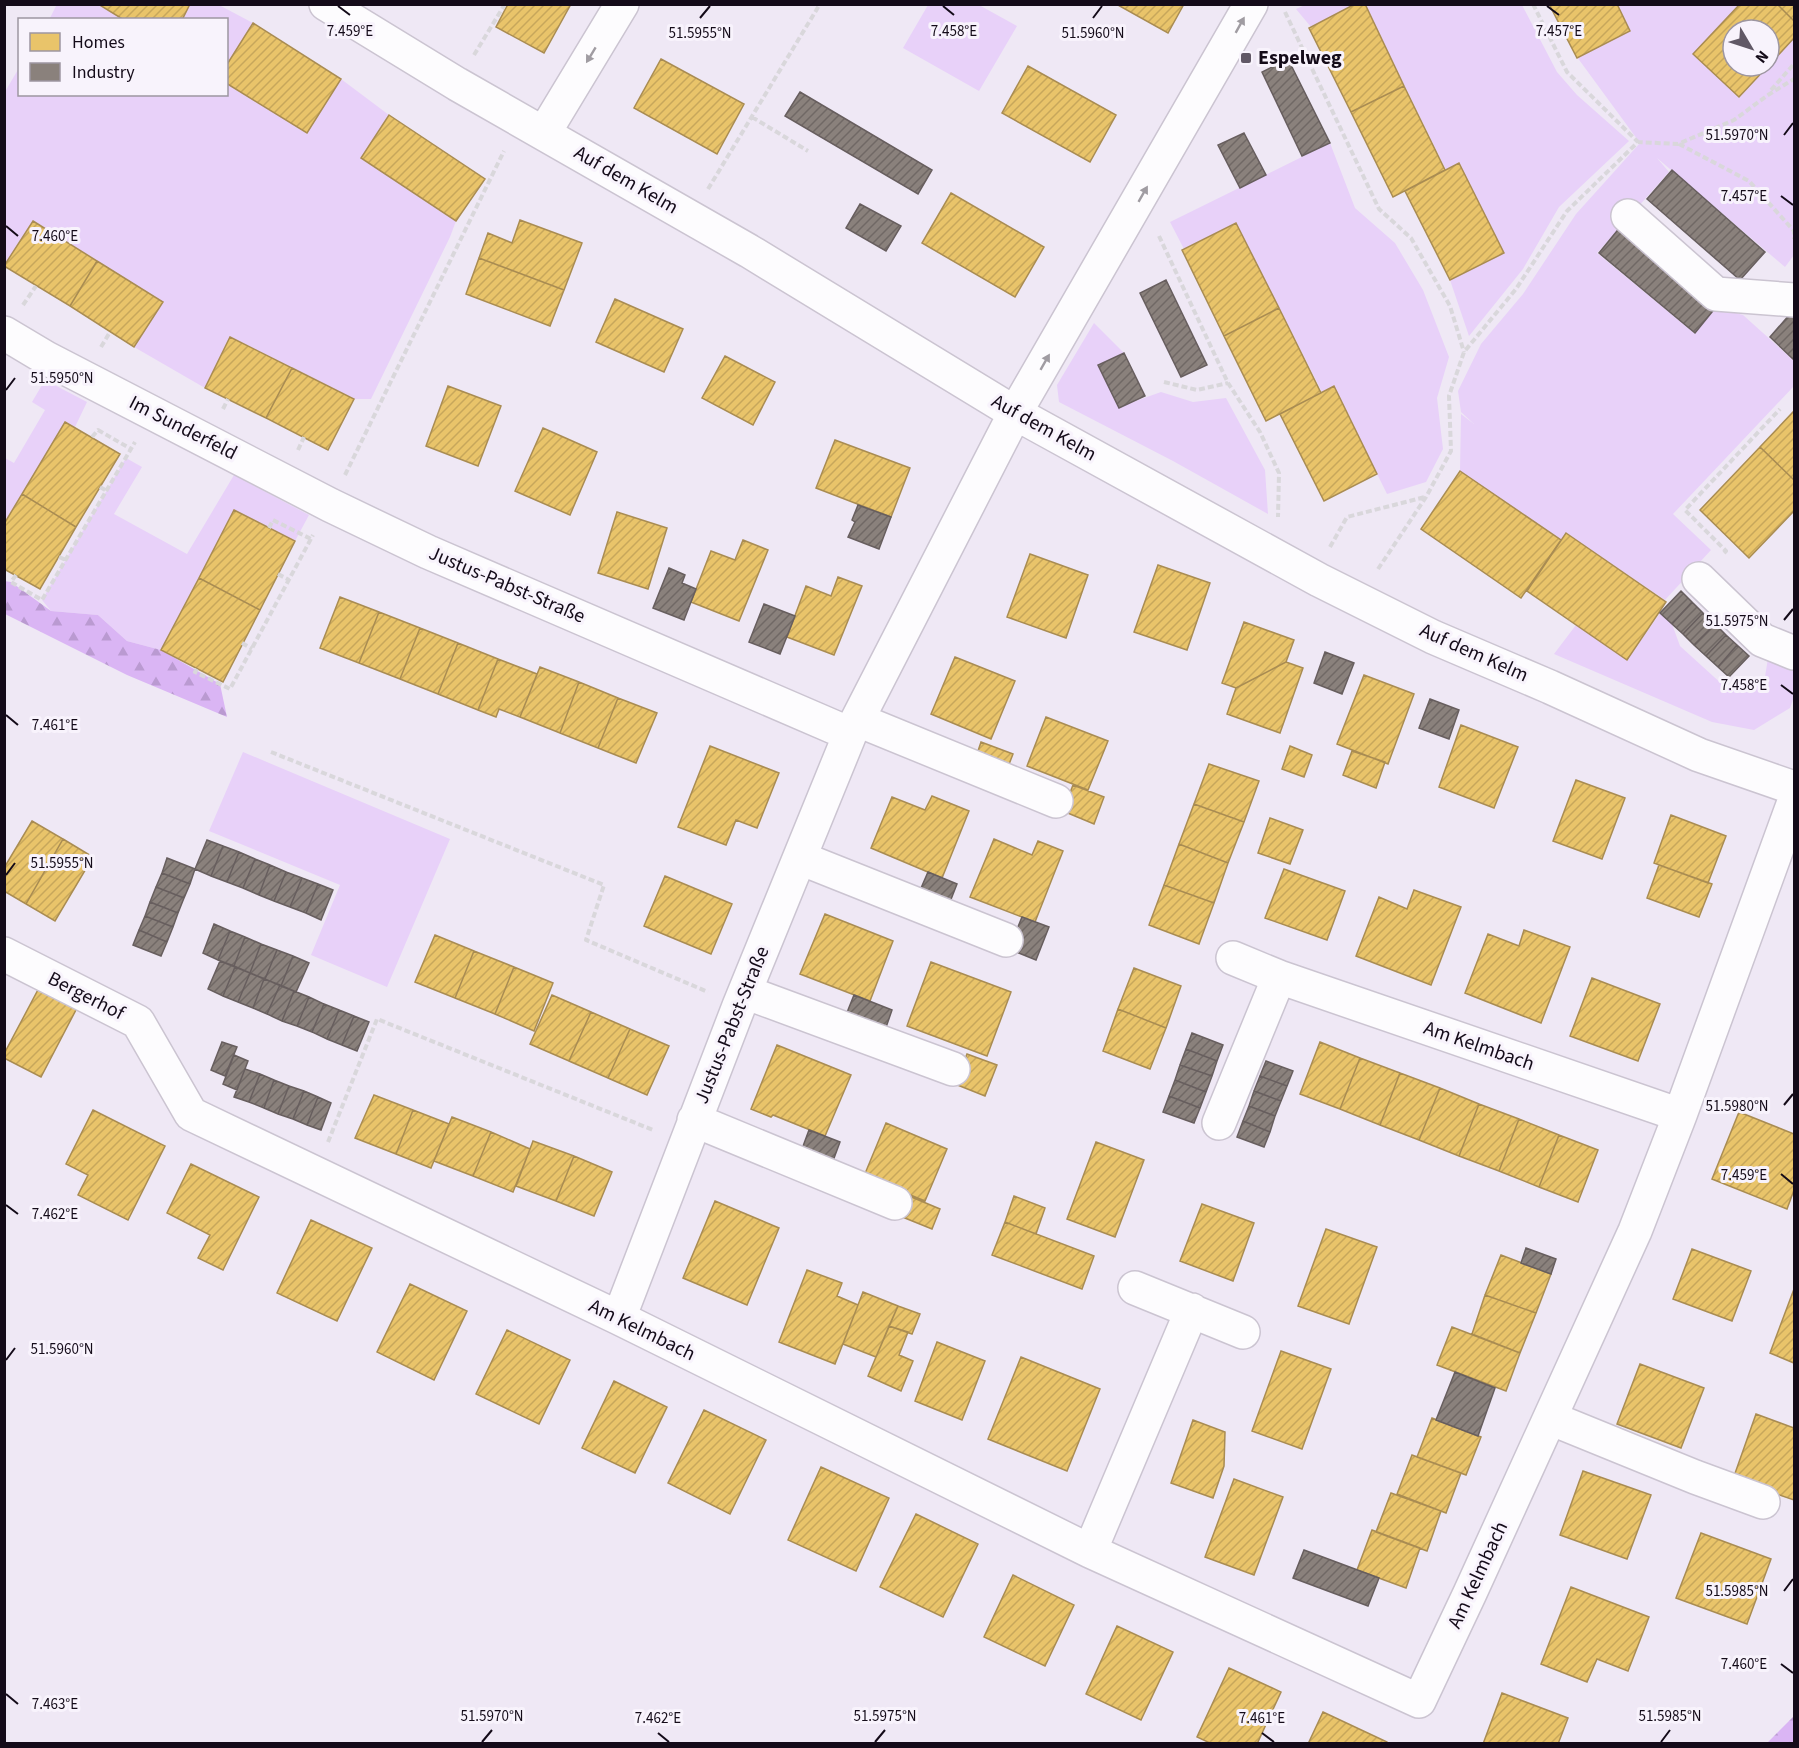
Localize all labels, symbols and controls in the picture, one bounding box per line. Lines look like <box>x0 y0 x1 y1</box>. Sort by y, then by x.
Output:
one-way arrow <box>1235 16 1245 33</box>
legend <box>18 18 228 96</box>
north arrow <box>1721 18 1781 78</box>
text: 7.459°E <box>327 21 373 42</box>
text: 7.458°E <box>931 21 977 42</box>
text: 7.457°E <box>1536 21 1582 42</box>
text: 51.5955°N <box>668 23 732 44</box>
text: 51.5960°N <box>1061 23 1125 44</box>
text: Homes <box>72 30 125 55</box>
place label: Espelweg <box>1258 44 1342 72</box>
one-way arrow <box>586 46 597 63</box>
text: N <box>1750 46 1774 68</box>
marker: Espelweg <box>1239 51 1253 65</box>
text: Industry <box>72 60 135 85</box>
text: 51.5970°N <box>1705 125 1769 146</box>
street label: Auf dem Kelm <box>569 139 683 221</box>
one-way arrow <box>1138 185 1148 202</box>
text: 7.457°E <box>1721 186 1767 207</box>
text: 7.460°E <box>32 226 78 247</box>
one-way arrow <box>1039 354 1050 370</box>
text: 51.5950°N <box>30 368 94 389</box>
street label: Auf dem Kelm <box>986 388 1102 468</box>
street label: Im Sunderfeld <box>124 389 242 467</box>
street label: Justus-Pabst-Straße <box>424 539 590 631</box>
text: 51.5975°N <box>1705 611 1769 632</box>
street label: Auf dem Kelm <box>1415 617 1533 689</box>
text: 7.458°E <box>1721 675 1767 696</box>
text: 7.461°E <box>32 715 78 736</box>
text: 51.5955°N <box>30 853 94 874</box>
street label: Justus-Pabst-Straße <box>688 942 776 1108</box>
street label: Bergerhof <box>43 965 130 1028</box>
street label: Am Kelmbach <box>1420 1014 1538 1078</box>
text: 51.5980°N <box>1705 1096 1769 1117</box>
text: 7.459°E <box>1721 1165 1767 1186</box>
text: 7.462°E <box>32 1204 78 1225</box>
street label: Am Kelmbach <box>584 1292 700 1368</box>
text: 51.5960°N <box>30 1339 94 1360</box>
street label: Am Kelmbach <box>1441 1517 1515 1633</box>
text: 51.5985°N <box>1705 1581 1769 1602</box>
text: 7.460°E <box>1721 1654 1767 1675</box>
text: 7.463°E <box>32 1694 78 1715</box>
text: 51.5970°N <box>460 1706 524 1727</box>
text: 51.5975°N <box>853 1706 917 1727</box>
text: 51.5985°N <box>1638 1706 1702 1727</box>
text: 7.462°E <box>635 1708 681 1729</box>
text: 7.461°E <box>1239 1708 1285 1729</box>

